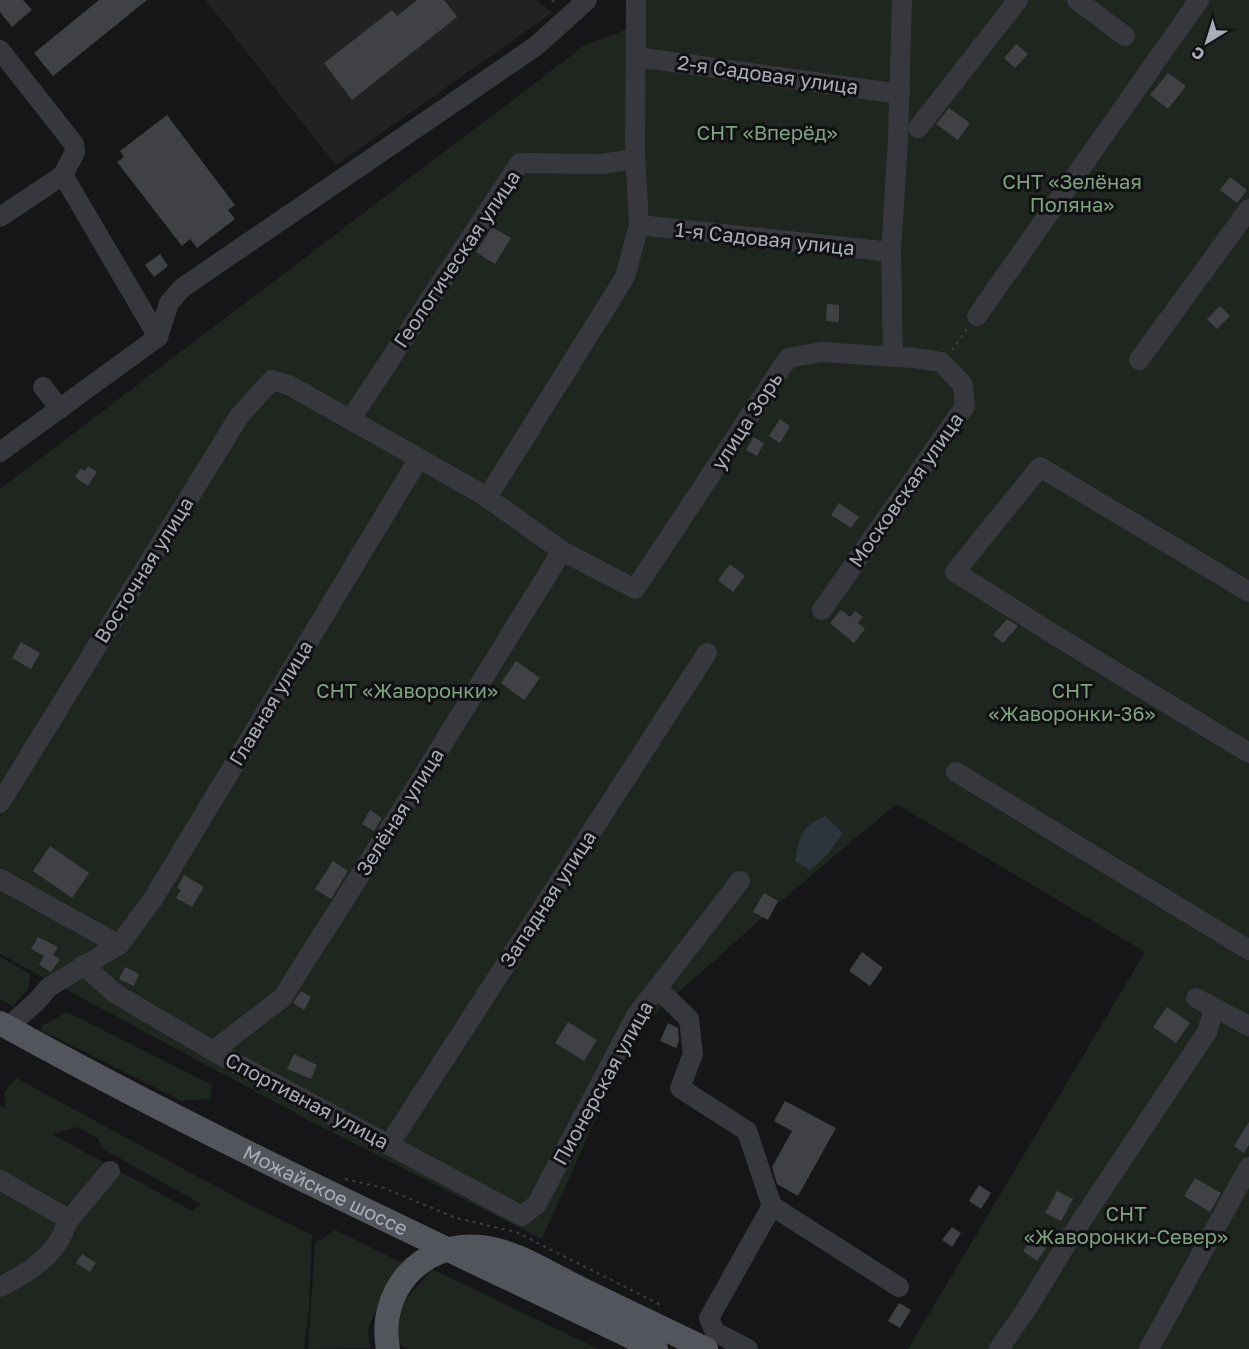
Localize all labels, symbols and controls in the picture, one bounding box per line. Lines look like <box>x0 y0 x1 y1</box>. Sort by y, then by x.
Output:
north arrow <box>1177 12 1237 72</box>
text: С <box>1187 42 1208 65</box>
street label: 2-я Садовая улица <box>676 49 860 99</box>
park label: СНТ «Вперёд» <box>697 120 838 144</box>
street label: Геологическая улица <box>388 165 524 352</box>
park label: СНТ «Зелёная Поляна» <box>1002 169 1142 216</box>
street label: 1-я Садовая улица <box>674 217 856 259</box>
street label: улица Зорь <box>706 367 787 474</box>
street label: Московская улица <box>843 408 967 571</box>
street label: Восточная улица <box>89 492 198 647</box>
street label: Главная улица <box>223 636 317 769</box>
park label: СНТ «Жаворонки» <box>316 678 498 702</box>
park label: СНТ «Жаворонки-36» <box>988 678 1156 725</box>
street label: Зелёная улица <box>350 743 448 880</box>
street label: Западная улица <box>494 826 600 971</box>
street label: Пионерская улица <box>547 996 657 1169</box>
street label: Спортивная улица <box>222 1047 393 1153</box>
street label: Можайское шоссе <box>239 1139 412 1240</box>
park label: СНТ «Жаворонки-Север» <box>1024 1201 1228 1248</box>

